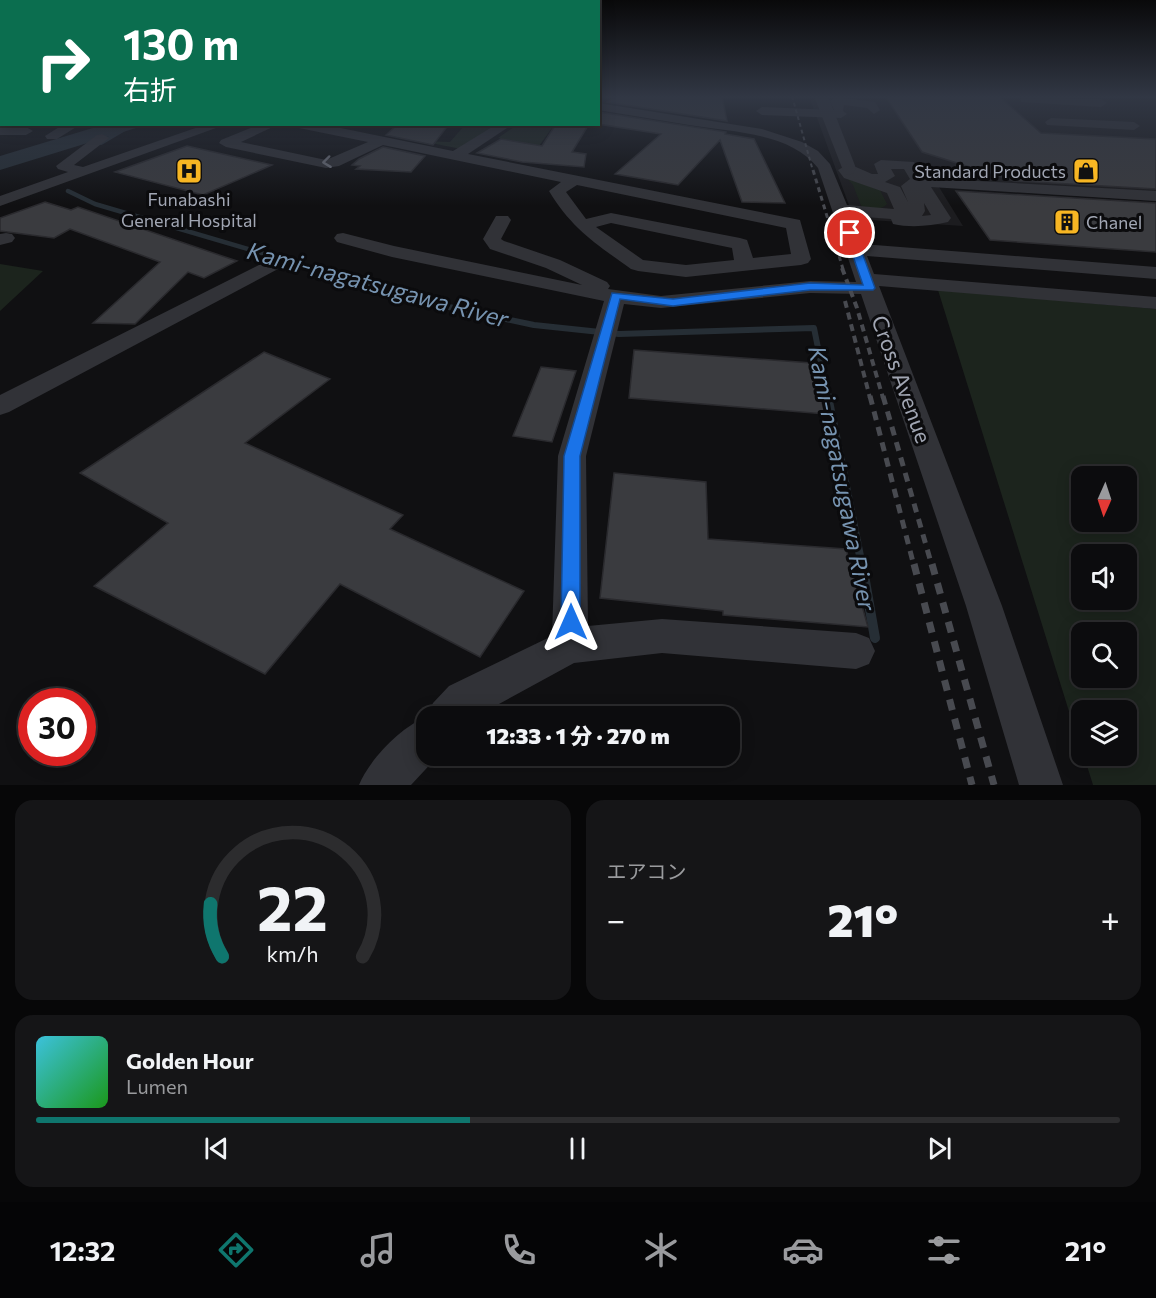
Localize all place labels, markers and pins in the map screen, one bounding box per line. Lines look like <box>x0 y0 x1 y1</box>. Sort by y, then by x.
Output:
hospital icon: Funabashi General Hospital <box>174 156 204 186</box>
shop icon: Standard Products <box>1071 156 1101 186</box>
place label: Standard Products <box>914 160 1066 182</box>
place label: Funabashi General Hospital <box>121 188 257 231</box>
pin <box>824 207 875 258</box>
building icon: Chanel <box>1052 207 1082 237</box>
place label: Chanel <box>1086 211 1142 233</box>

